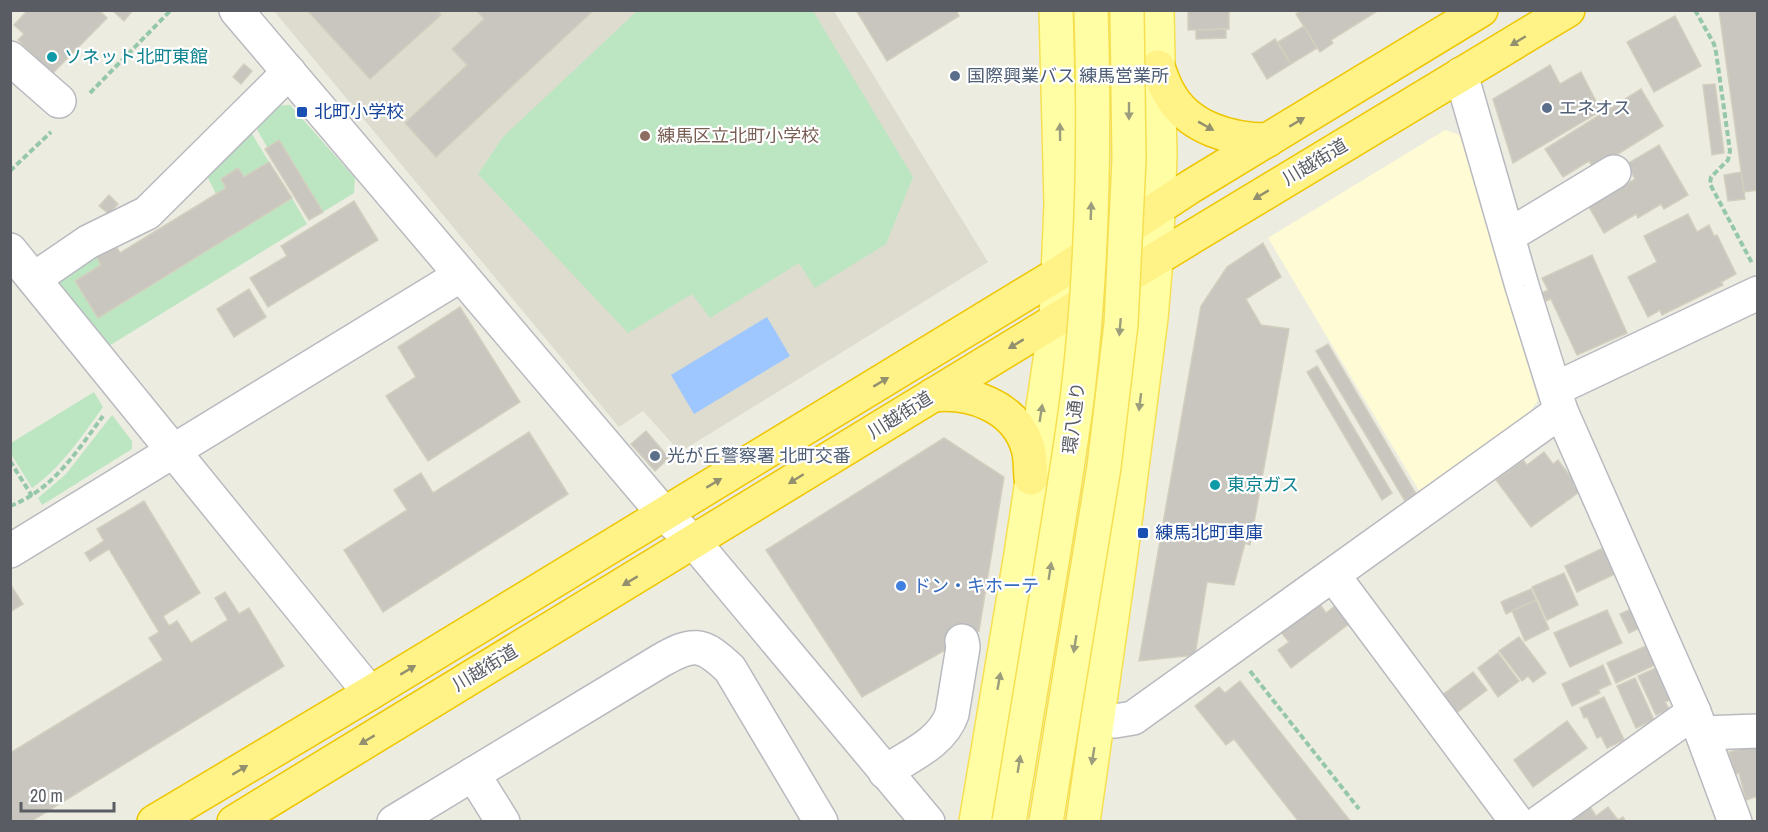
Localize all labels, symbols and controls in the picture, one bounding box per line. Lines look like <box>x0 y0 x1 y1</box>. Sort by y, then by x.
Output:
one-way arrow <box>1510 35 1526 46</box>
place label: ソネット北町東館 <box>64 44 208 69</box>
marker: ソネット北町東館 <box>45 50 59 64</box>
place label: 国際興業バス 練馬営業所 <box>967 63 1169 88</box>
marker: 国際興業バス 練馬営業所 <box>948 69 962 83</box>
place label: エネオス <box>1559 95 1631 120</box>
place label: 北町小学校 <box>314 99 404 124</box>
one-way arrow <box>1124 101 1134 120</box>
marker: エネオス <box>1540 101 1554 115</box>
marker: 北町小学校 <box>295 105 309 119</box>
one-way arrow <box>1289 116 1305 127</box>
one-way arrow <box>1198 121 1215 131</box>
one-way arrow <box>1055 122 1064 141</box>
place label: 練馬区立北町小学校 <box>657 123 819 148</box>
marker: 練馬区立北町小学校 <box>638 129 652 143</box>
street label: 川越街道 <box>1277 132 1352 191</box>
one-way arrow <box>1253 190 1269 201</box>
one-way arrow <box>1086 201 1096 220</box>
one-way arrow <box>1115 317 1125 336</box>
one-way arrow <box>1008 339 1024 350</box>
one-way arrow <box>873 376 889 387</box>
street label: 環八通り <box>1057 381 1090 455</box>
street label: 川越街道 <box>863 385 937 444</box>
one-way arrow <box>1136 392 1145 411</box>
one-way arrow <box>1037 403 1046 422</box>
place label: 光が丘警察署 北町交番 <box>667 443 851 468</box>
marker: 光が丘警察署 北町交番 <box>648 449 662 463</box>
place label: 東京ガス <box>1227 472 1299 497</box>
one-way arrow <box>788 473 804 484</box>
one-way arrow <box>706 478 723 488</box>
marker: 東京ガス <box>1208 478 1222 492</box>
place label: 練馬北町車庫 <box>1155 520 1263 545</box>
marker: 練馬北町車庫 <box>1136 526 1150 540</box>
one-way arrow <box>1046 562 1055 581</box>
place label: ドン・キホーテ <box>913 573 1039 598</box>
one-way arrow <box>622 575 638 586</box>
marker: ドン・キホーテ <box>894 579 908 593</box>
one-way arrow <box>1070 635 1079 654</box>
street label: 川越街道 <box>447 638 522 697</box>
one-way arrow <box>400 665 416 676</box>
one-way arrow <box>995 671 1004 690</box>
one-way arrow <box>359 735 375 746</box>
one-way arrow <box>1088 747 1097 766</box>
one-way arrow <box>1015 754 1024 773</box>
one-way arrow <box>232 765 249 775</box>
scale bar <box>21 775 114 813</box>
text: 20 m <box>30 783 63 808</box>

